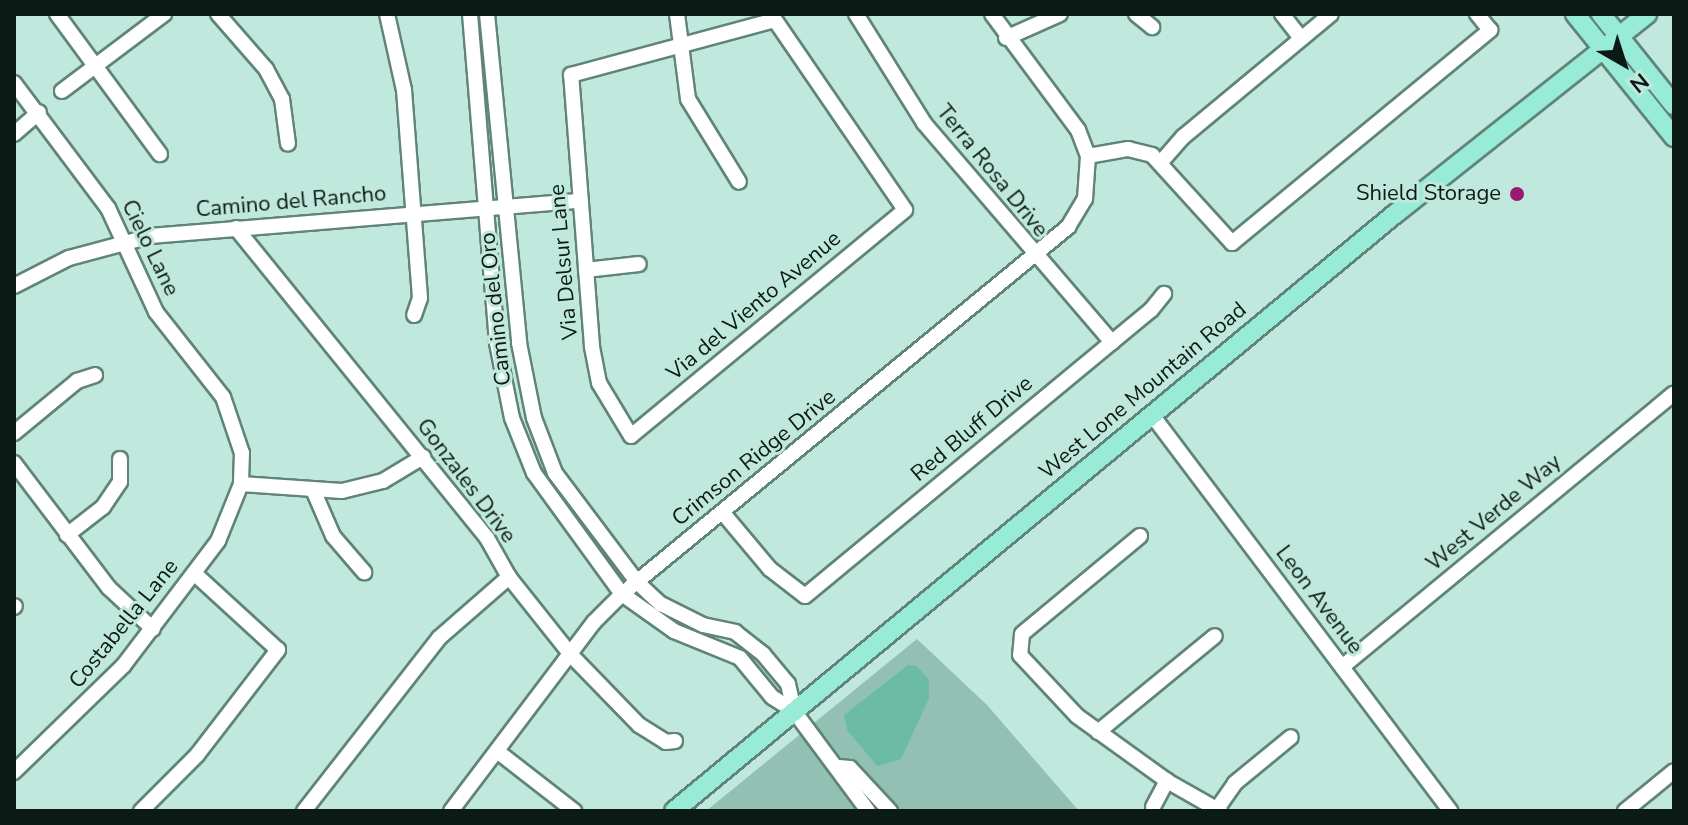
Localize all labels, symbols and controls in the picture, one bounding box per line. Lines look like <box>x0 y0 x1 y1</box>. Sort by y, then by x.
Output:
north arrow <box>1584 24 1664 104</box>
text: N <box>1623 66 1655 99</box>
street label: Terra Rosa Drive <box>930 99 1054 243</box>
street label: Camino del Rancho <box>195 181 387 223</box>
place label: Shield Storage <box>1356 181 1501 207</box>
street label: Via Delsur Lane <box>544 183 584 341</box>
marker: Shield Storage <box>1508 185 1526 203</box>
street label: Cielo Lane <box>115 196 185 300</box>
street label: Via del Viento Avenue <box>662 225 846 387</box>
street label: Camino del Oro <box>475 231 517 387</box>
street label: West Lone Mountain Road <box>1034 297 1252 485</box>
street label: Red Bluff Drive <box>906 371 1038 487</box>
street label: Crimson Ridge Drive <box>667 384 841 532</box>
street label: Gonzales Drive <box>411 414 521 548</box>
street label: West Verde Way <box>1421 449 1567 577</box>
street label: Leon Avenue <box>1270 541 1368 659</box>
street label: Costabella Lane <box>64 554 184 694</box>

